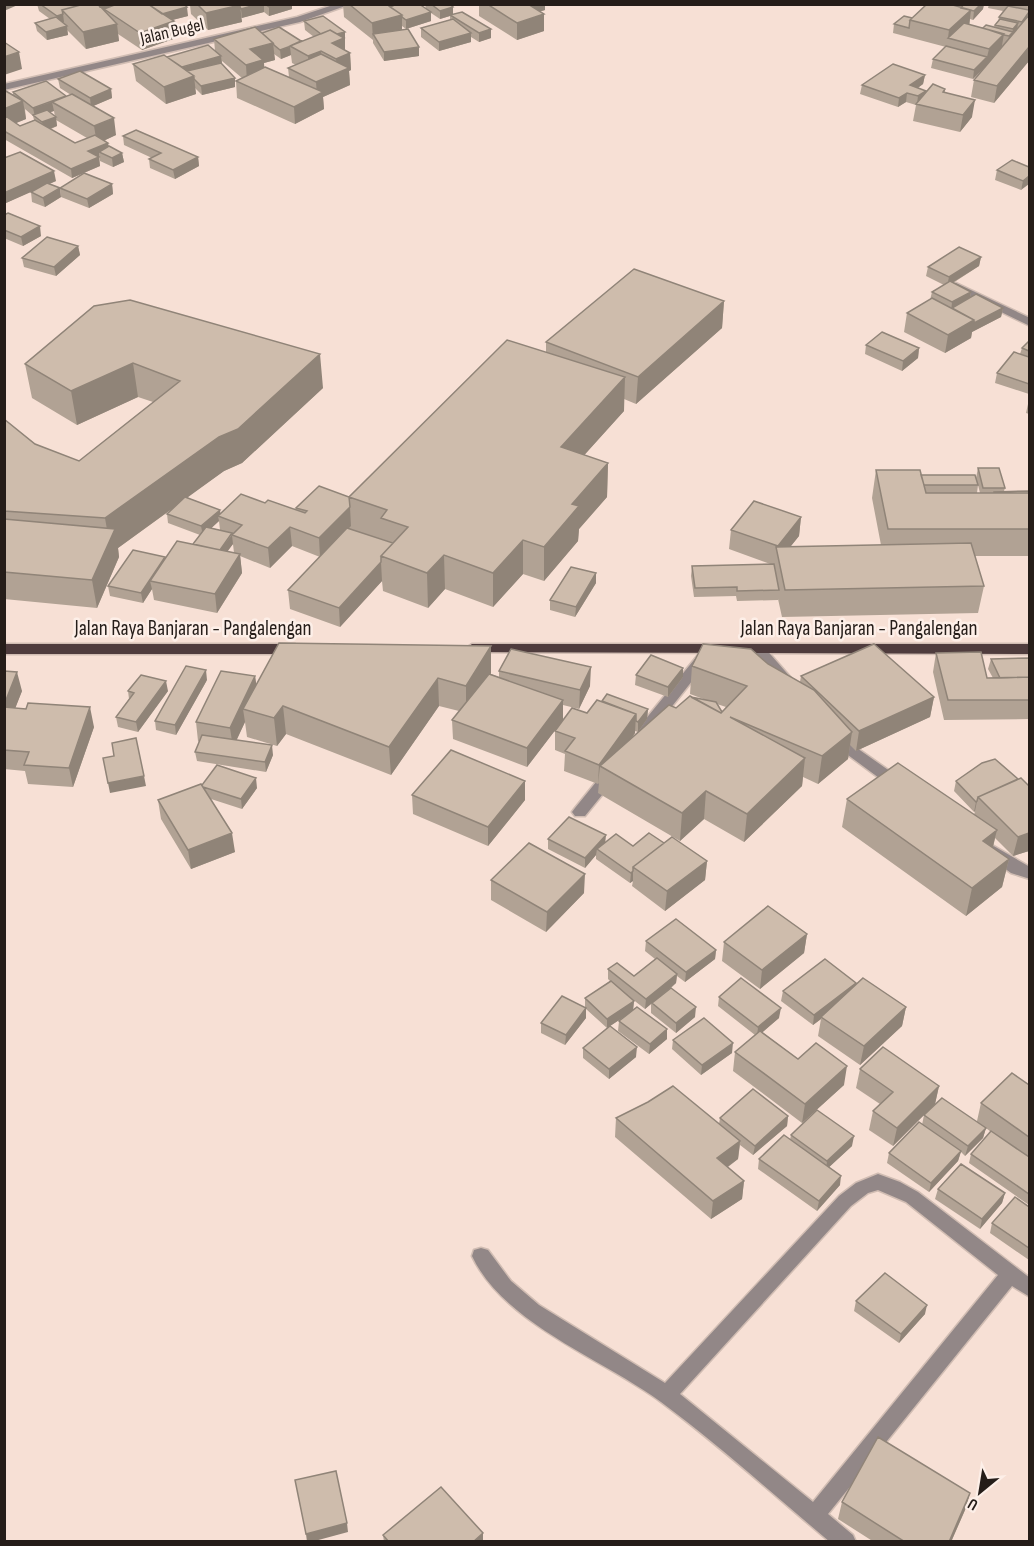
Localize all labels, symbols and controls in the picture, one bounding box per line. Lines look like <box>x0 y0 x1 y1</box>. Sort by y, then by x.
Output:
street label: Jalan Bugel <box>137 14 206 49</box>
street label: Jalan Raya Banjaran - Pangalengan <box>73 616 312 641</box>
street label: Jalan Raya Banjaran - Pangalengan <box>739 616 978 641</box>
north arrow <box>950 1462 1010 1522</box>
text: U <box>965 1493 982 1514</box>

